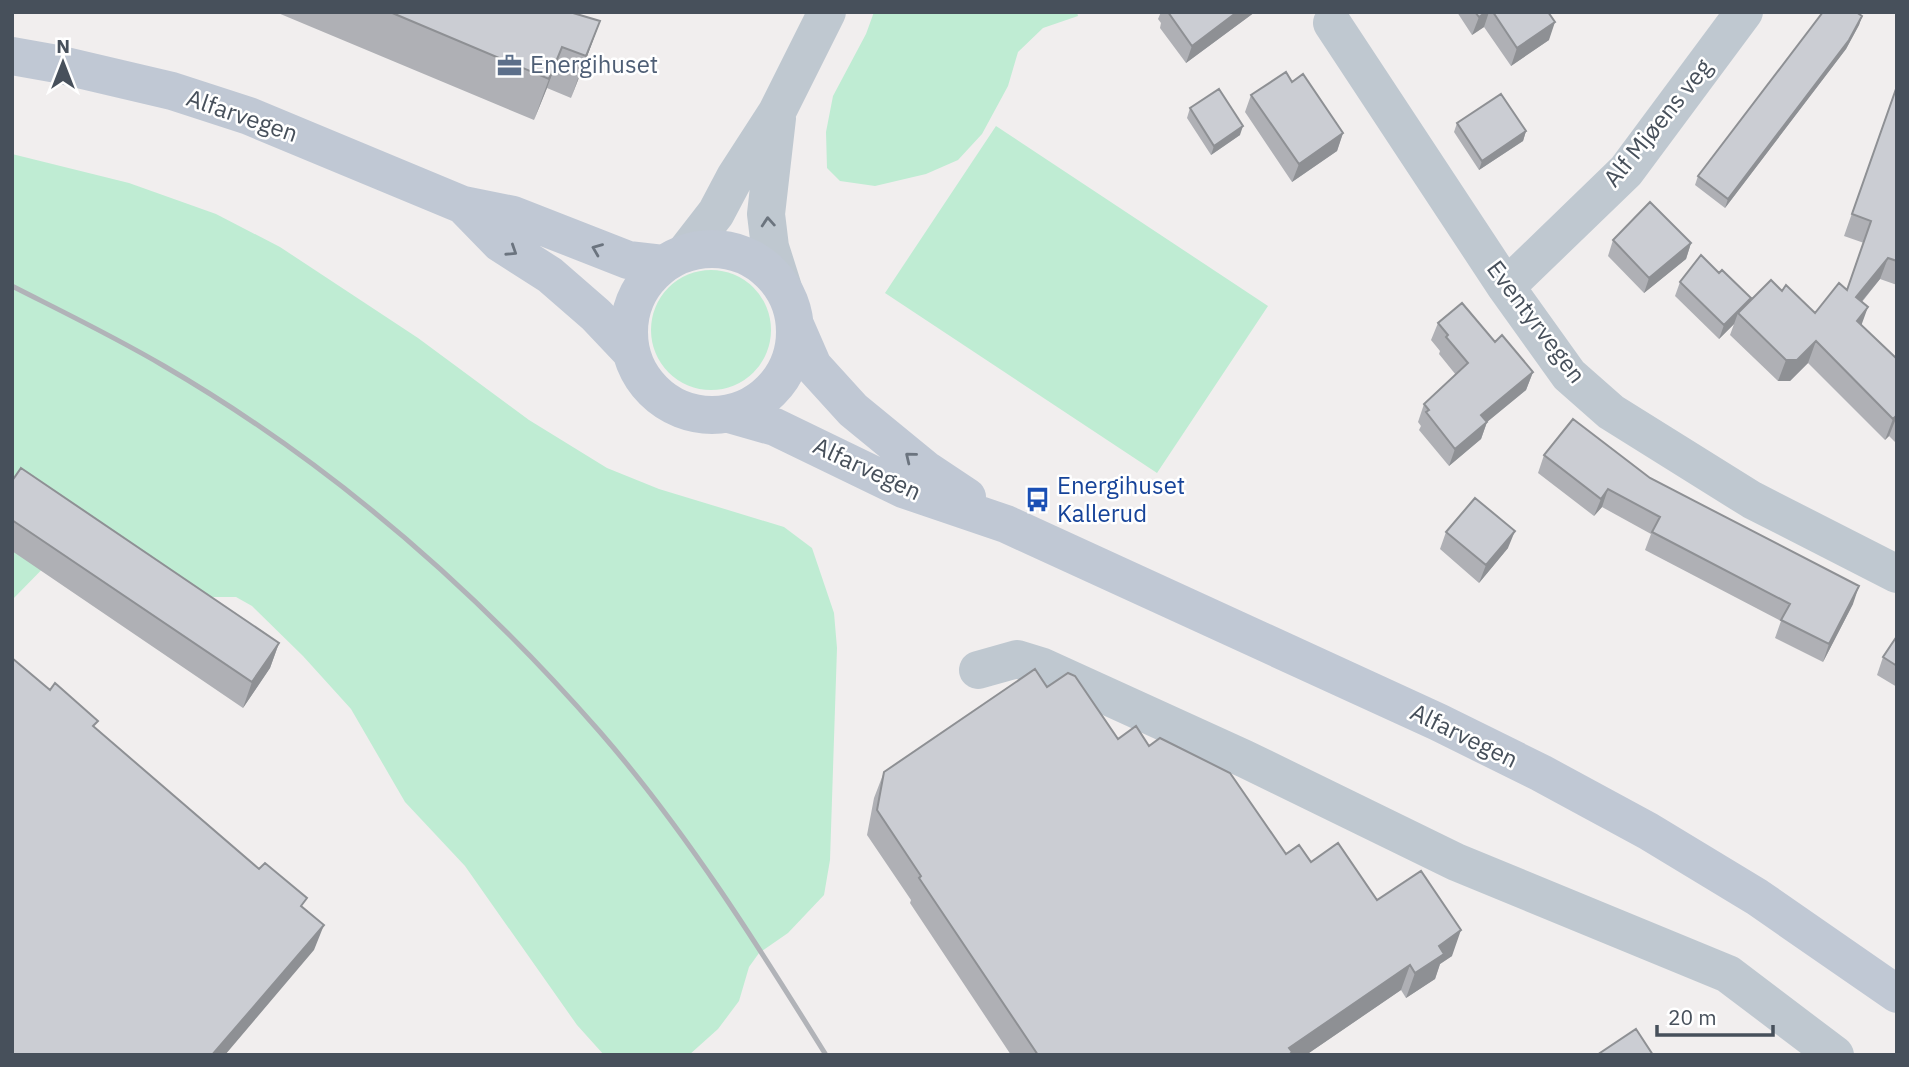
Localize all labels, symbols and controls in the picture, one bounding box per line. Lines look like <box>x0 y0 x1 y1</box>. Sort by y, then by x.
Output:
north arrow <box>28 28 98 98</box>
text: N <box>56 34 70 58</box>
place label: Energihuset <box>530 48 658 80</box>
office icon: Energihuset <box>496 51 524 79</box>
street label: Alf Mjøens veg <box>1596 51 1719 193</box>
street label: Alfarvegen <box>182 81 302 149</box>
one-way arrow <box>761 216 776 227</box>
one-way arrow <box>505 243 518 256</box>
one-way arrow <box>592 244 604 258</box>
street label: Eventyrvegen <box>1480 253 1594 389</box>
street label: Alfarvegen <box>808 429 927 507</box>
one-way arrow <box>906 453 919 465</box>
place label: Energihuset Kallerud <box>1057 469 1185 529</box>
bus stop icon: Energihuset Kallerud <box>1023 486 1051 514</box>
street label: Alfarvegen <box>1405 695 1523 775</box>
scale bar <box>1657 993 1772 1038</box>
text: 20 m <box>1668 1003 1717 1031</box>

